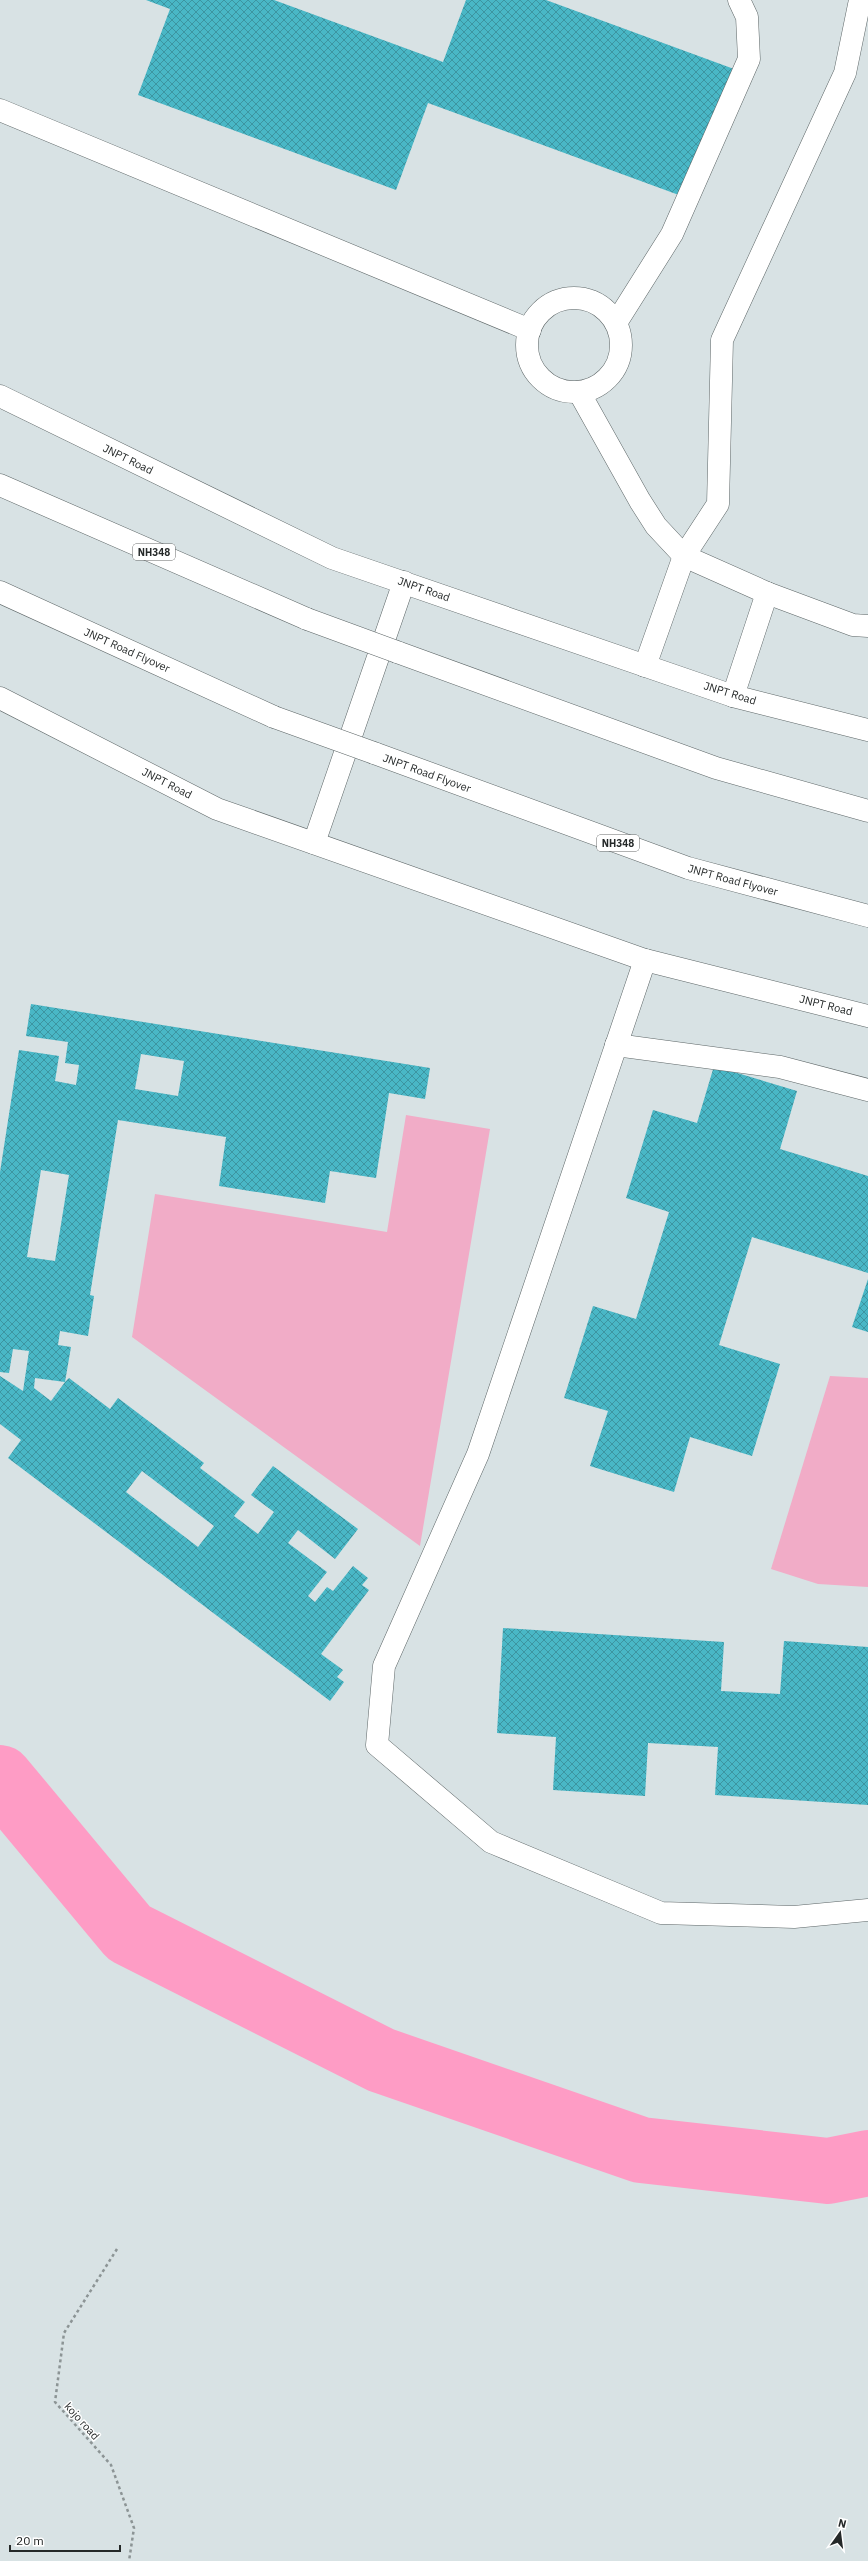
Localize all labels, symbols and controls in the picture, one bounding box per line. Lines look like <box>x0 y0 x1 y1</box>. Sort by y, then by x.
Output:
street label: JNPT Road <box>101 441 155 477</box>
road number: NH348 <box>133 544 175 560</box>
street label: JNPT Road <box>396 574 452 604</box>
street label: JNPT Road Flyover <box>82 625 172 675</box>
street label: JNPT Road <box>702 678 758 708</box>
street label: JNPT Road Flyover <box>381 751 473 795</box>
street label: JNPT Road <box>140 764 194 802</box>
road number: NH348 <box>597 835 639 851</box>
street label: JNPT Road Flyover <box>686 861 780 899</box>
street label: JNPT Road <box>798 992 854 1018</box>
street label: kojo road <box>62 2399 102 2443</box>
north arrow <box>820 2513 860 2553</box>
text: N <box>837 2516 848 2531</box>
scale bar <box>10 2527 120 2553</box>
text: 20 m <box>16 2533 44 2548</box>

